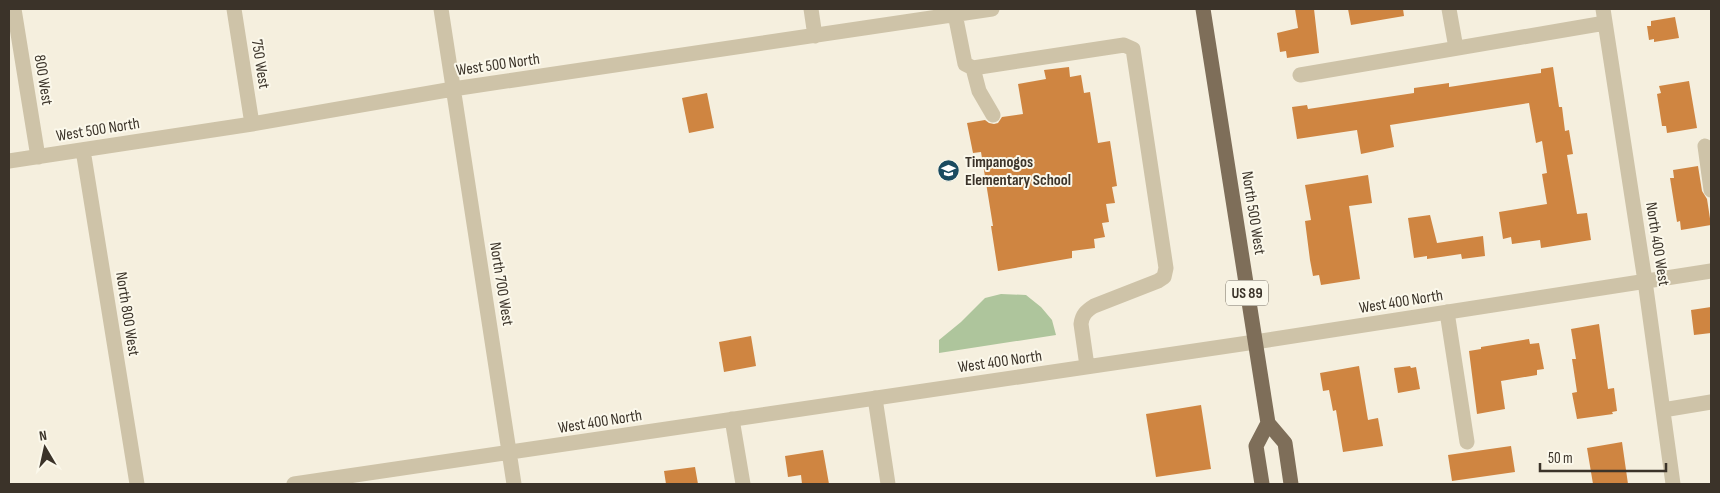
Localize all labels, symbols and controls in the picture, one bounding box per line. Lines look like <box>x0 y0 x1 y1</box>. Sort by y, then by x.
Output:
street label: 750 West <box>247 38 273 90</box>
street label: West 500 North <box>455 50 541 80</box>
street label: 800 West <box>30 53 56 107</box>
street label: West 500 North <box>55 114 141 146</box>
place label: Timpanogos Elementary School <box>965 153 1071 190</box>
school or university icon: Timpanogos Elementary School <box>937 159 961 183</box>
street label: North 500 West <box>1237 170 1269 256</box>
street label: North 400 West <box>1641 201 1673 287</box>
street label: North 700 West <box>485 241 517 327</box>
street label: North 800 West <box>111 271 143 358</box>
road number: US 89 <box>1226 280 1268 306</box>
street label: West 400 North <box>1358 286 1444 318</box>
street label: West 400 North <box>957 347 1043 377</box>
street label: West 400 North <box>557 406 643 438</box>
north arrow <box>20 423 70 473</box>
text: N <box>38 427 48 445</box>
scale bar <box>1540 440 1666 472</box>
text: 50 m <box>1548 449 1573 468</box>

